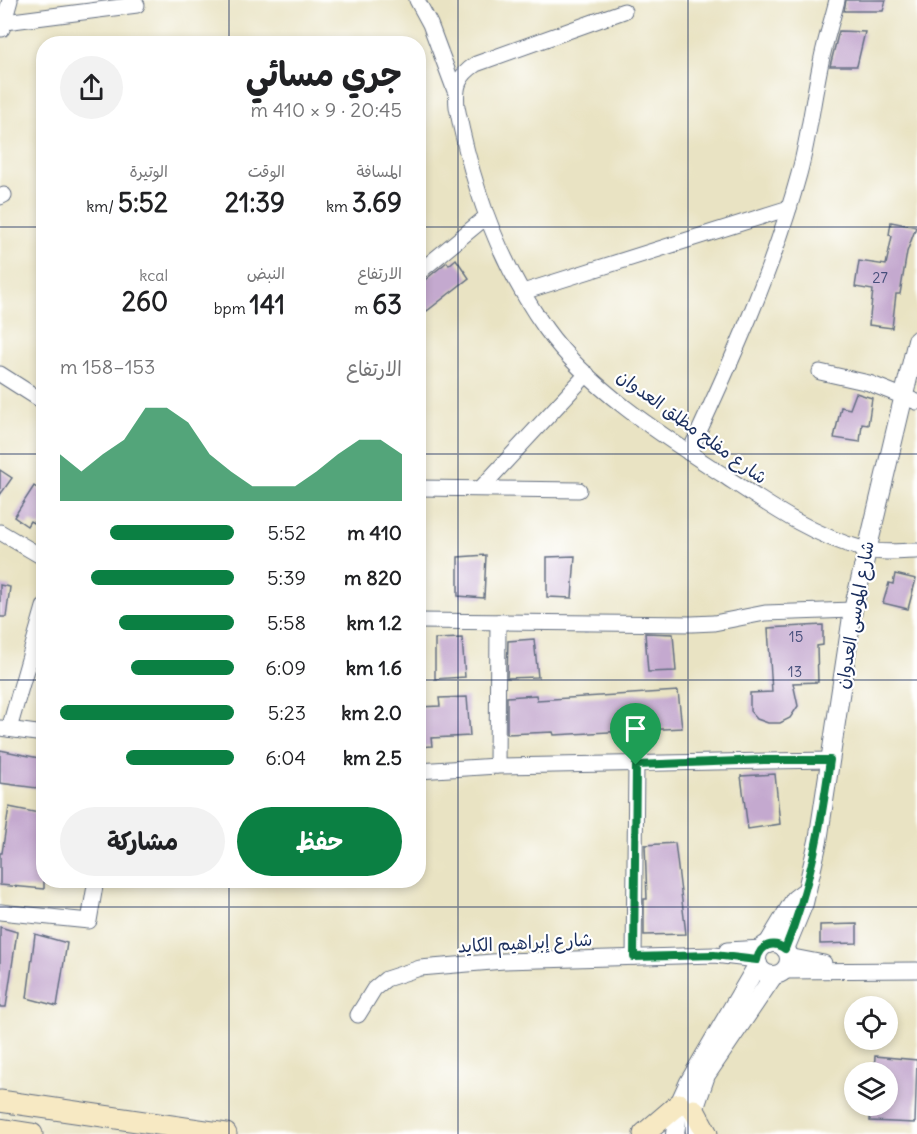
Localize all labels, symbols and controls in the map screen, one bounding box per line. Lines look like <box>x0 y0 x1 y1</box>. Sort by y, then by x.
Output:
text: جري مسائي <box>246 53 402 95</box>
button: share <box>60 56 123 119</box>
text: 20:45 · 9 × 410 m <box>250 97 402 122</box>
text: الوتيرة <box>129 161 168 181</box>
text: الوقت <box>248 161 285 181</box>
text: المسافة <box>356 161 402 181</box>
text: 5:52 <box>118 186 168 219</box>
text: 21:39 <box>225 186 285 219</box>
text: 3.69 <box>352 186 402 219</box>
text: /km <box>86 196 118 216</box>
text: km <box>326 196 352 216</box>
text: النبض <box>247 263 285 283</box>
text: الارتفاع <box>357 263 402 283</box>
text: kcal <box>139 265 168 285</box>
house number: 27 <box>872 268 888 287</box>
text: 260 <box>122 285 168 318</box>
text: 141 <box>250 288 285 321</box>
text: 63 <box>372 288 402 321</box>
text: bpm <box>214 298 250 318</box>
text: m <box>354 298 372 318</box>
text: 153–158 m <box>60 354 155 379</box>
text: الارتفاع <box>346 356 402 381</box>
street label: شارع مفلح مطلق العدوان <box>612 364 772 490</box>
text: 5:52 <box>268 520 306 545</box>
text: 410 m <box>347 520 402 545</box>
street label: شارع الموسى العدوان <box>830 539 880 691</box>
text: 5:39 <box>267 565 306 590</box>
text: 820 m <box>344 565 402 590</box>
text: 5:58 <box>267 610 306 635</box>
text: 1.2 km <box>346 610 402 635</box>
house number: 15 <box>789 627 803 646</box>
text: 6:09 <box>265 655 306 680</box>
text: 1.6 km <box>346 655 402 680</box>
house number: 13 <box>788 662 802 681</box>
text: 5:23 <box>268 700 306 725</box>
text: 2.0 km <box>341 700 402 725</box>
pin <box>610 703 661 765</box>
icon: arrive <box>619 712 652 745</box>
text: 6:04 <box>265 745 306 770</box>
text: 2.5 km <box>343 745 402 770</box>
button: مشاركة <box>60 807 225 876</box>
button: حفظ <box>237 807 402 876</box>
street label: شارع إبراهيم الكايد <box>457 927 593 961</box>
map controls <box>844 996 898 1116</box>
button: locate <box>844 996 898 1050</box>
button: layers <box>844 1062 898 1116</box>

